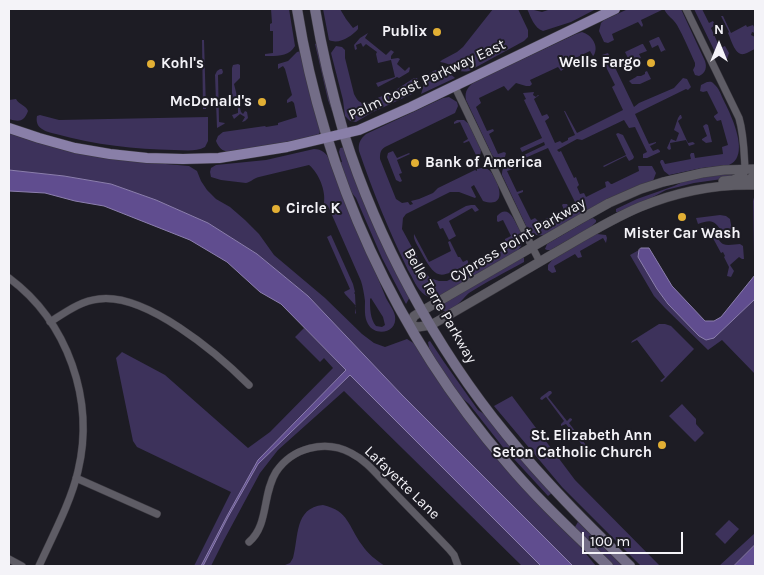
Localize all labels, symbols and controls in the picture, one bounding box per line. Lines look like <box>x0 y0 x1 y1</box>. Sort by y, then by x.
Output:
north arrow <box>694 20 744 70</box>
text: N <box>714 21 724 38</box>
place label: Publix <box>382 23 427 41</box>
marker: Publix <box>431 26 443 38</box>
street label: Palm Coast Parkway East <box>346 36 508 124</box>
place label: Wells Fargo <box>559 54 641 72</box>
place label: Kohl's <box>161 55 204 73</box>
marker: Wells Fargo <box>645 57 657 69</box>
marker: Kohl's <box>145 58 157 70</box>
place label: McDonald's <box>170 93 252 111</box>
marker: McDonald's <box>256 96 268 108</box>
place label: Bank of America <box>425 154 542 172</box>
marker: Bank of America <box>409 157 421 169</box>
street label: Cypress Point Parkway <box>447 194 589 286</box>
place label: Circle K <box>286 200 340 218</box>
marker: Circle K <box>270 203 282 215</box>
marker: Mister Car Wash <box>676 211 688 223</box>
place label: Mister Car Wash <box>623 225 741 243</box>
street label: Belle Terre Parkway <box>400 245 480 367</box>
place label: St. Elizabeth Ann Seton Catholic Church <box>492 427 652 462</box>
marker: St. Elizabeth Ann Seton Catholic Church <box>656 439 668 451</box>
street label: Lafayette Lane <box>361 443 443 523</box>
scale bar <box>584 522 685 554</box>
text: 100 m <box>590 532 630 550</box>

